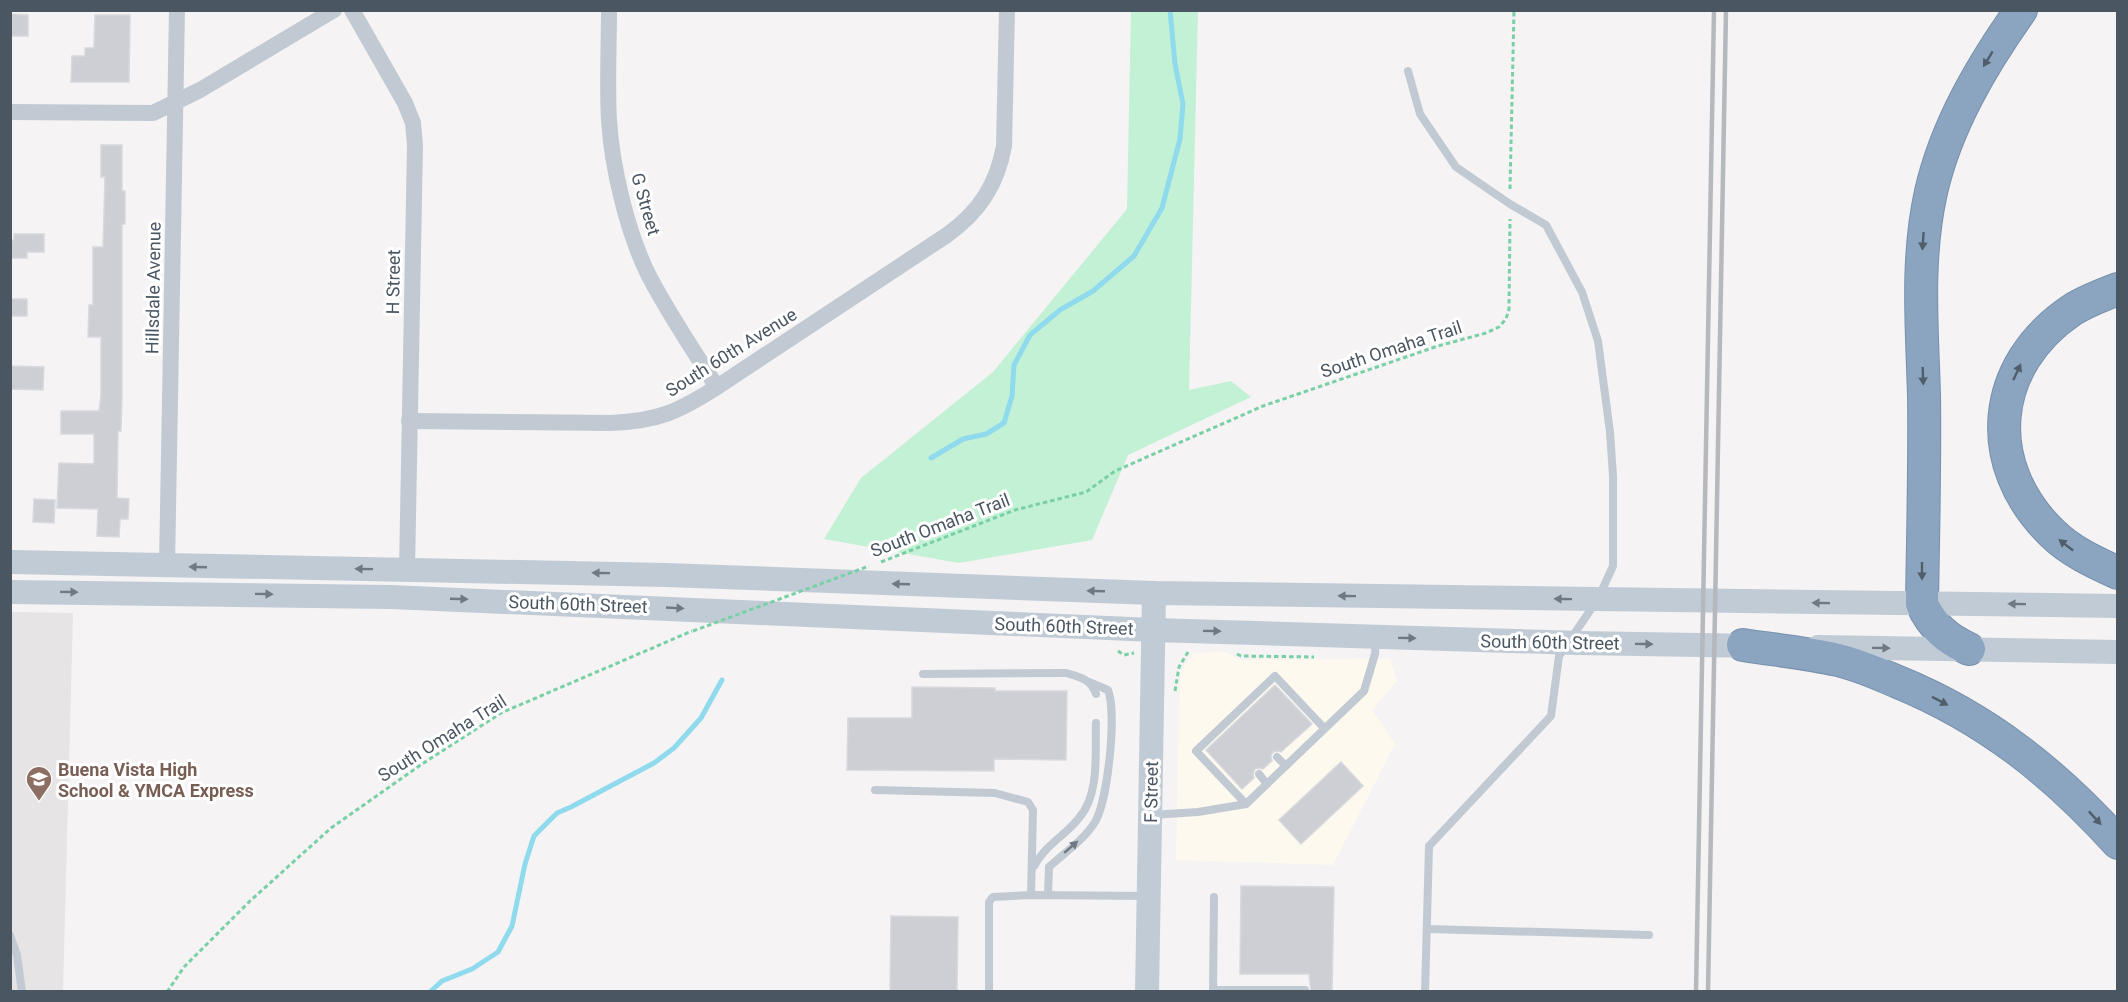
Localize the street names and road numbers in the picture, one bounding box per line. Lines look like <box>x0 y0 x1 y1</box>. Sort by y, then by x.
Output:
street label: G Street <box>627 170 665 238</box>
street label: Hillsdale Avenue <box>141 222 165 354</box>
street label: H Street <box>382 249 404 315</box>
street label: South 60th Avenue <box>662 303 800 401</box>
street label: South Omaha Trail <box>1318 316 1464 382</box>
street label: South Omaha Trail <box>867 489 1013 561</box>
street label: South 60th Street <box>508 591 648 617</box>
street label: South 60th Street <box>994 613 1134 639</box>
street label: South 60th Street <box>1480 630 1620 654</box>
street label: South Omaha Trail <box>374 690 510 786</box>
street label: F Street <box>1140 761 1162 823</box>

